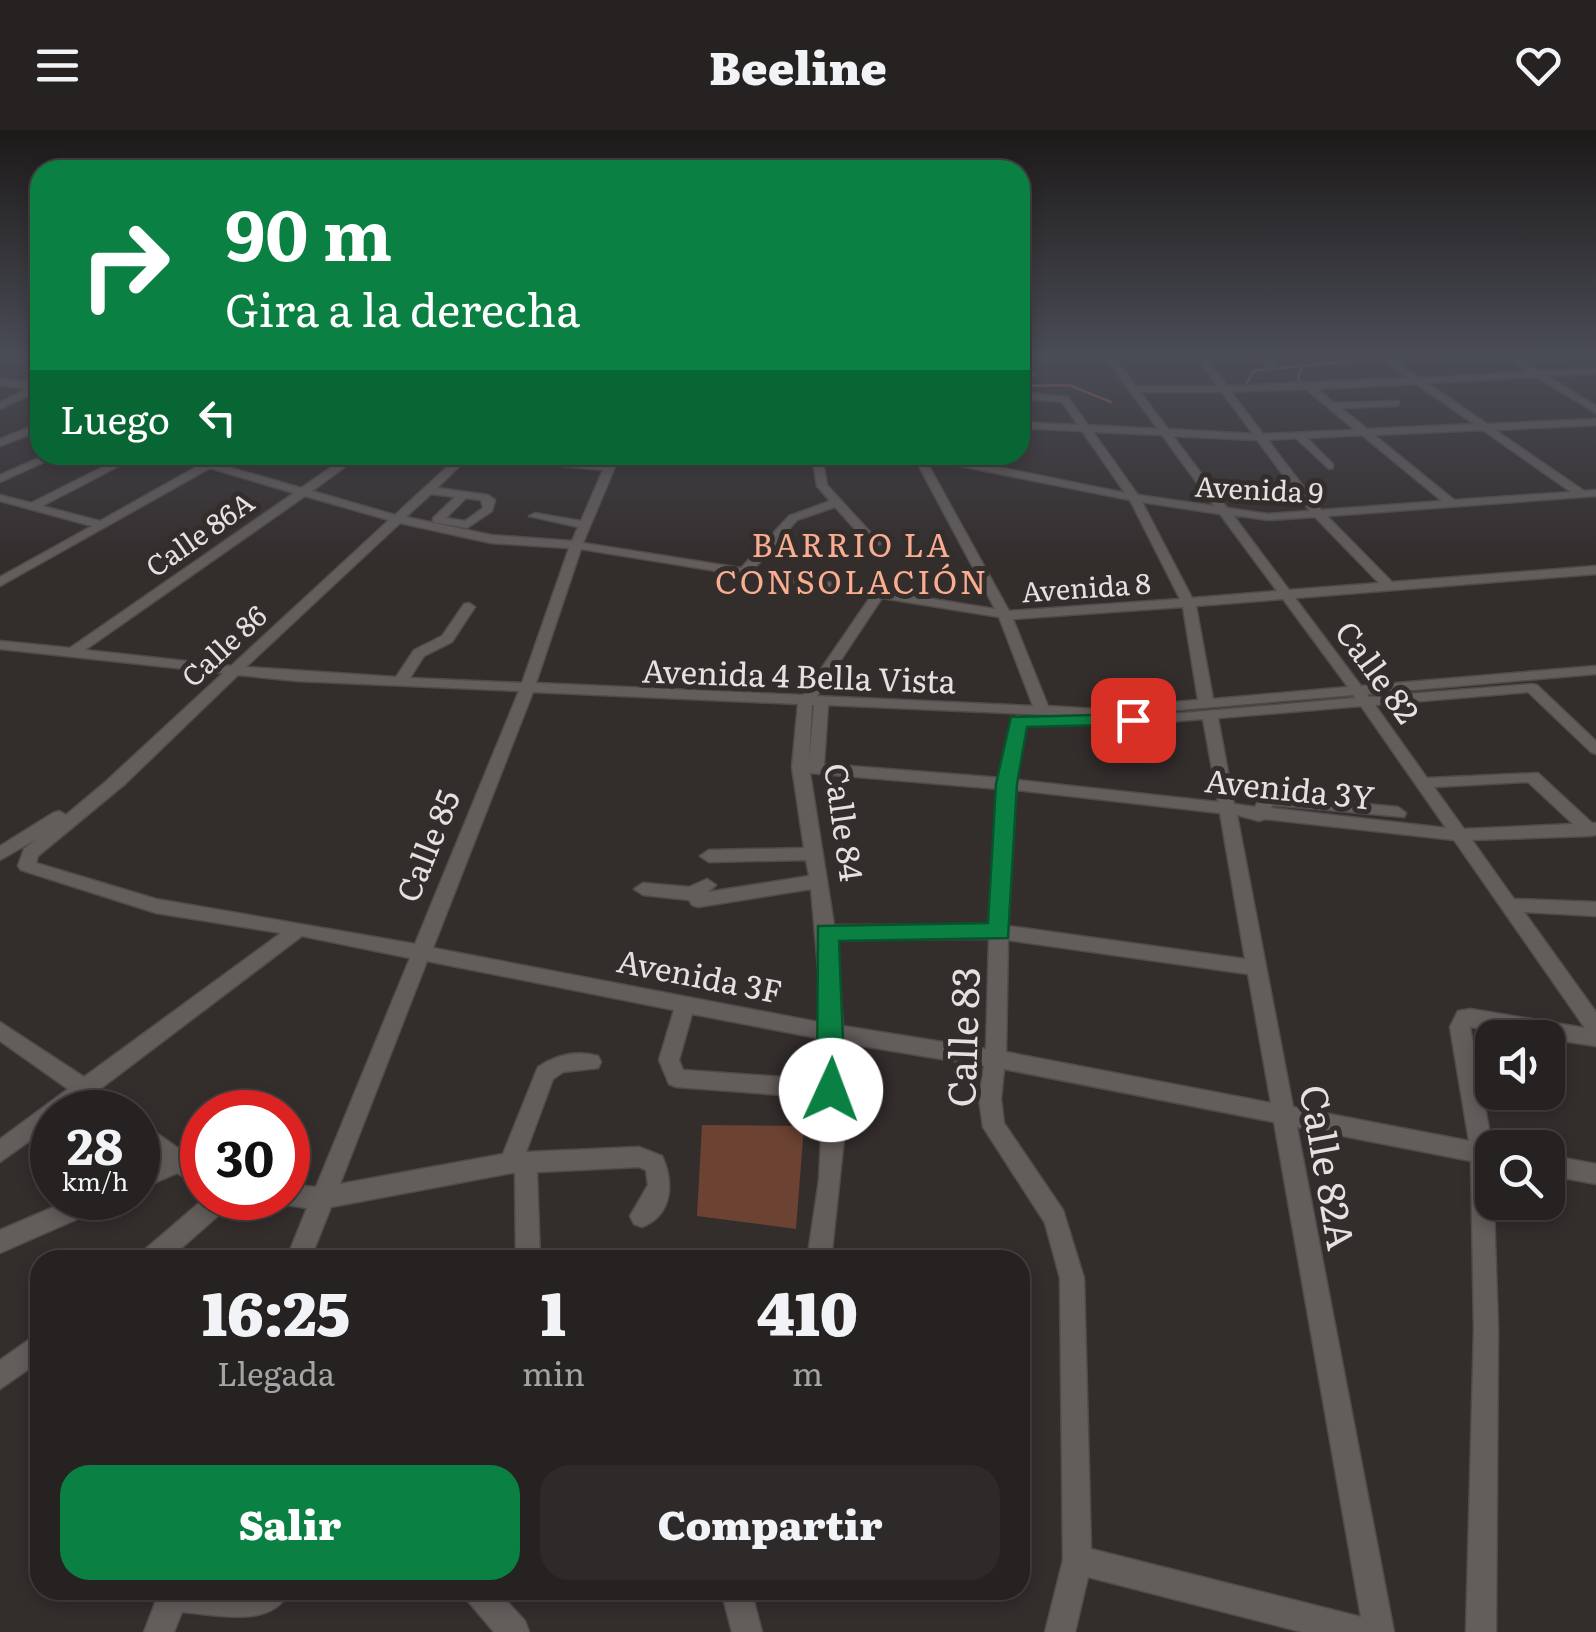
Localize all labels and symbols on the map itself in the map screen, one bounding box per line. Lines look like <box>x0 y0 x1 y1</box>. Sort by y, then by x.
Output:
street label: Avenida 9 <box>1194 464 1324 512</box>
street label: Calle 86A <box>136 480 262 586</box>
district label: BARRIO LA CONSOLACIÓN <box>715 519 989 604</box>
street label: Avenida 8 <box>1020 561 1152 611</box>
street label: Calle 86 <box>171 594 275 696</box>
street label: Calle 82 <box>1325 610 1433 732</box>
street label: Avenida 4 Bella Vista <box>641 645 958 703</box>
pin <box>1091 678 1176 763</box>
street label: Avenida 3Y <box>1203 754 1377 820</box>
street label: Calle 84 <box>814 760 878 884</box>
street label: Calle 85 <box>382 782 470 908</box>
street label: Avenida 3F <box>613 934 787 1014</box>
street label: Calle 83 <box>930 966 992 1108</box>
position arrow <box>779 1038 883 1142</box>
street label: Calle 82A <box>1287 1080 1373 1254</box>
speed limit sign: 30 <box>180 1090 310 1220</box>

